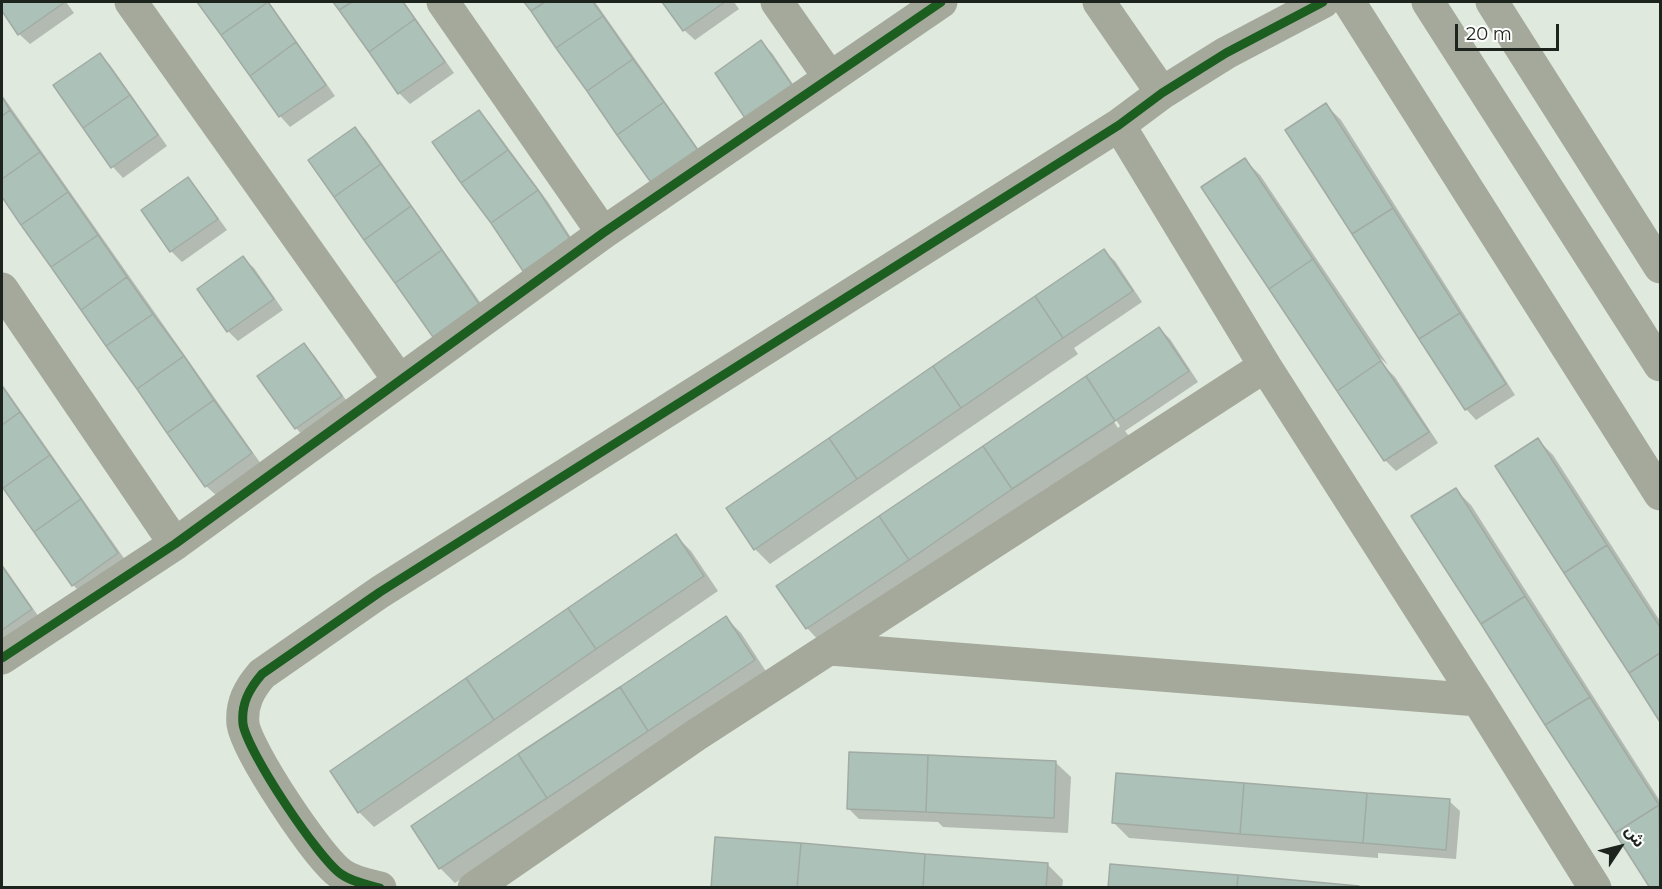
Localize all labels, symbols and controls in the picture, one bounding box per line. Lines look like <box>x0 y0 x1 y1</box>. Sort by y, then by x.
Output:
scale bar <box>1458 12 1562 50</box>
text: 20 m <box>1466 23 1512 45</box>
north arrow <box>1590 817 1650 877</box>
text: ش <box>1621 822 1649 851</box>

